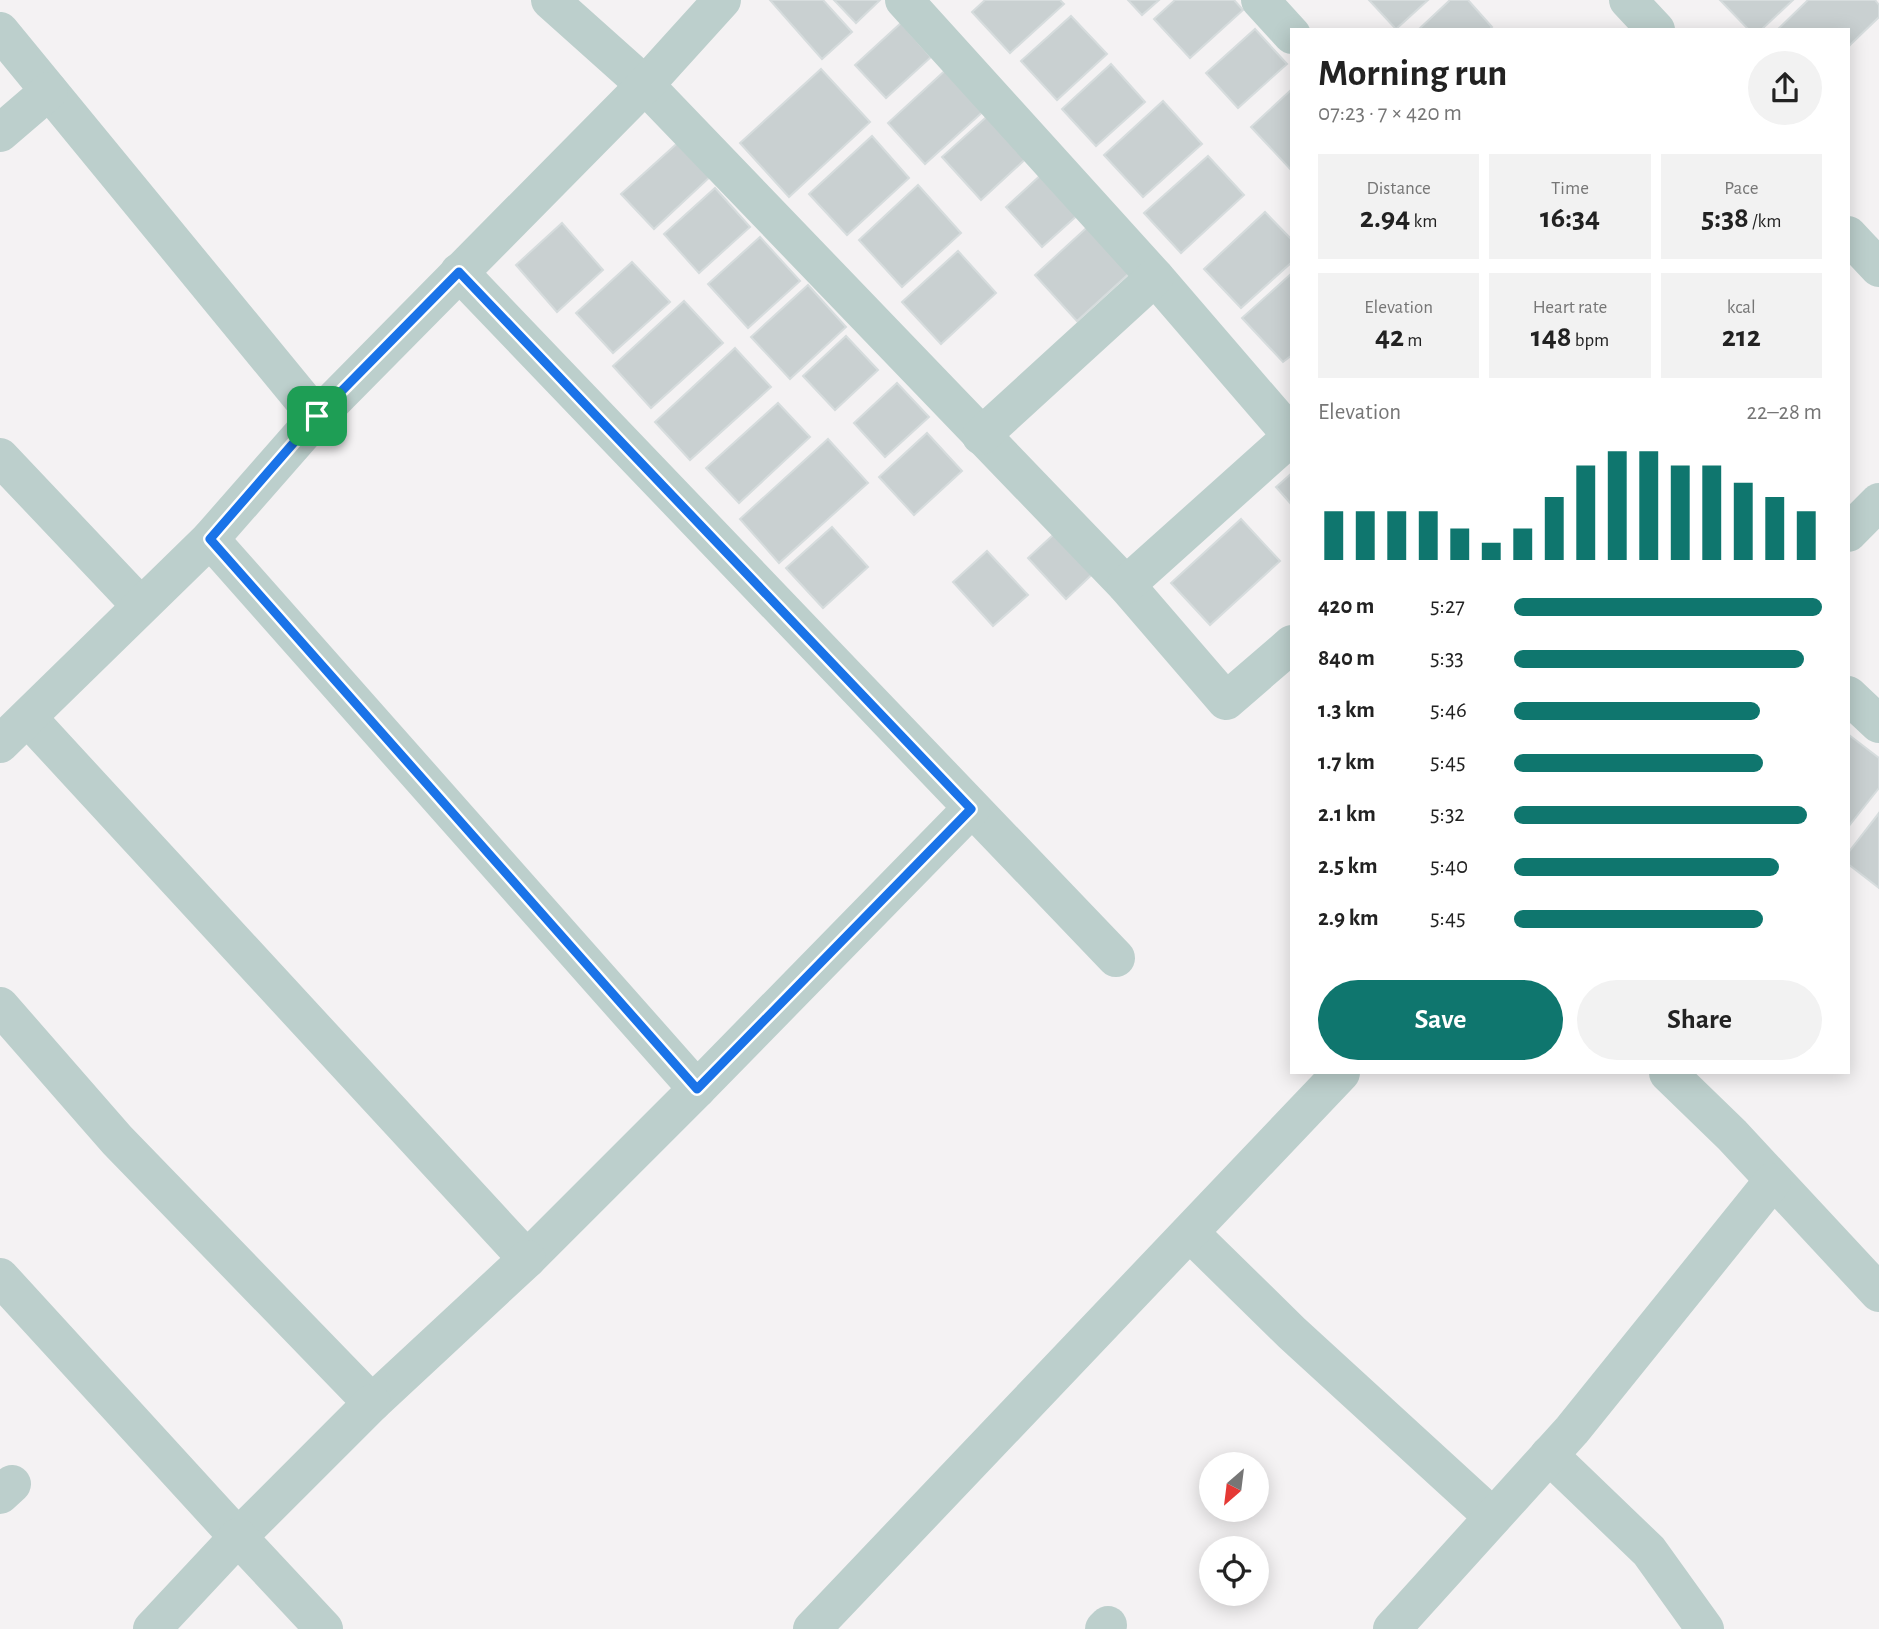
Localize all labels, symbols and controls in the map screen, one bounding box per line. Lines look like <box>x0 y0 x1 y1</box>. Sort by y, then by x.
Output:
button: share <box>1748 51 1822 125</box>
text: Morning run <box>1318 55 1507 93</box>
text: 07:23 · 7 × 420 m <box>1318 102 1462 125</box>
text: Distance <box>1366 179 1431 198</box>
text: Time <box>1551 179 1589 198</box>
text: Pace <box>1724 179 1758 198</box>
text: 2.94 <box>1360 203 1410 233</box>
text: 16:34 <box>1540 203 1600 233</box>
text: 5:38 <box>1701 203 1749 233</box>
text: km <box>1410 212 1437 231</box>
text: /km <box>1749 212 1781 231</box>
text: Elevation <box>1364 298 1433 317</box>
text: Heart rate <box>1533 298 1607 317</box>
text: kcal <box>1727 298 1756 317</box>
text: 42 <box>1375 322 1404 352</box>
text: 148 <box>1531 322 1572 352</box>
text: 212 <box>1722 322 1761 352</box>
text: m <box>1404 331 1422 350</box>
text: bpm <box>1572 331 1609 350</box>
pin <box>287 386 347 446</box>
icon: arrive <box>298 397 336 435</box>
text: Elevation <box>1318 401 1401 424</box>
text: 22–28 m <box>1747 401 1822 424</box>
text: 420 m <box>1318 595 1374 618</box>
text: 5:27 <box>1430 595 1465 618</box>
text: 840 m <box>1318 647 1375 670</box>
text: 5:33 <box>1430 647 1464 670</box>
text: 1.3 km <box>1318 699 1375 722</box>
text: 5:46 <box>1430 699 1467 722</box>
text: 1.7 km <box>1318 751 1375 774</box>
text: 5:45 <box>1430 751 1466 774</box>
text: 2.1 km <box>1318 803 1376 826</box>
text: 5:32 <box>1430 803 1465 826</box>
text: 2.5 km <box>1318 855 1377 878</box>
text: 5:40 <box>1430 855 1468 878</box>
text: 2.9 km <box>1318 907 1379 930</box>
text: 5:45 <box>1430 907 1466 930</box>
button: Save <box>1318 980 1563 1060</box>
button: Share <box>1577 980 1822 1060</box>
north arrow <box>1199 1452 1269 1522</box>
map controls <box>1199 1452 1269 1606</box>
button: locate <box>1199 1536 1269 1606</box>

